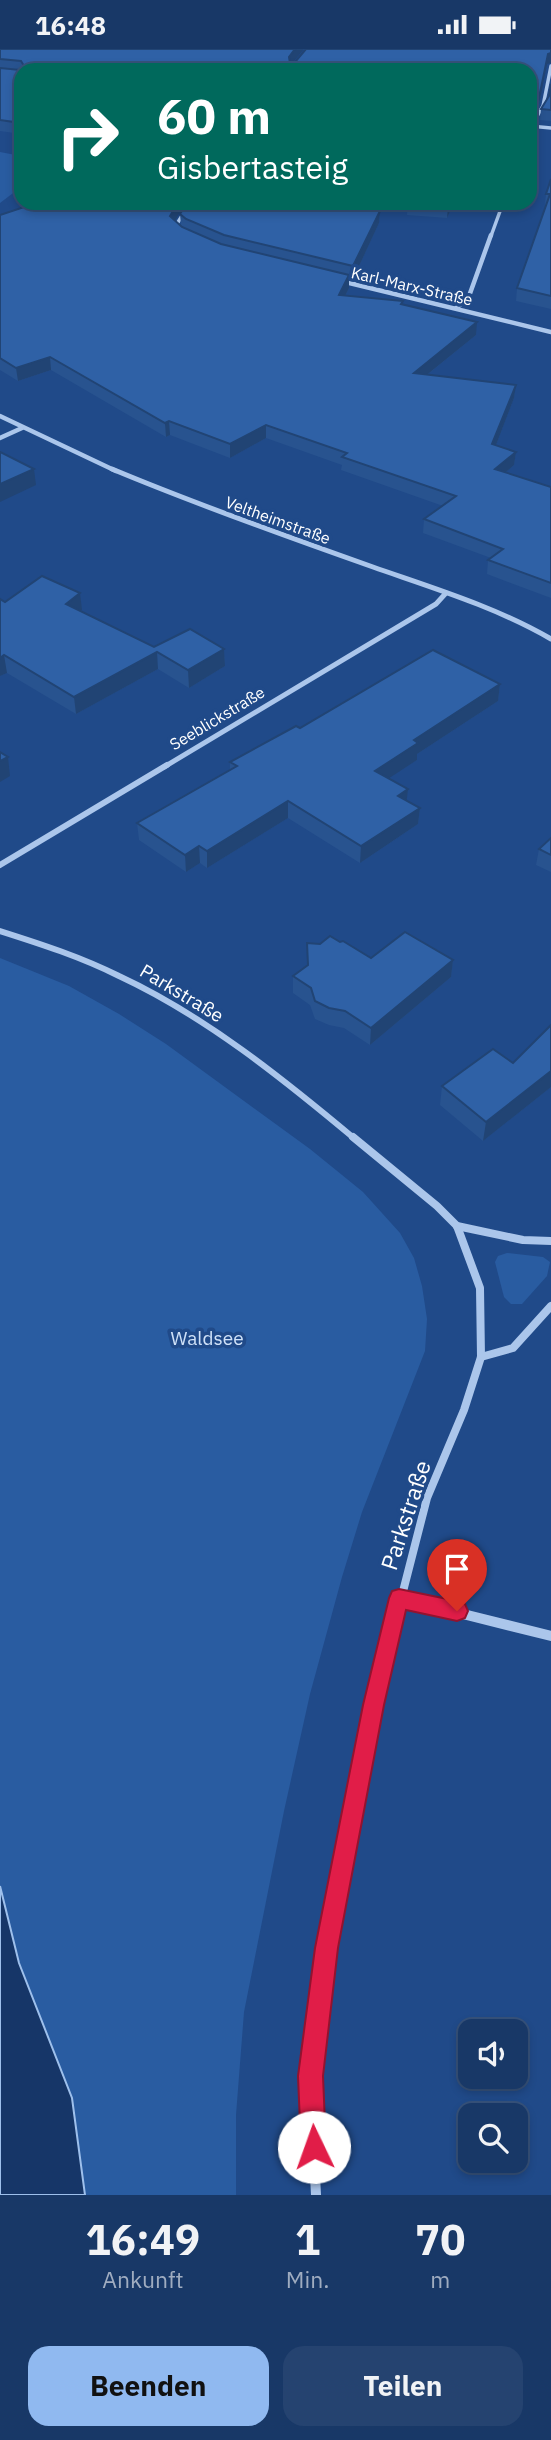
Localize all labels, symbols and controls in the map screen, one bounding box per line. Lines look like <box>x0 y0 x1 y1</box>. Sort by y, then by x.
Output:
text: 16:48 <box>35 8 106 42</box>
text: 60 m <box>157 84 271 147</box>
icon: right <box>42 91 133 182</box>
text: Gisbertasteig <box>157 146 348 188</box>
street label: Karl-Marx-Straße <box>349 262 475 310</box>
street label: Veltheimstraße <box>223 492 334 548</box>
street label: Seeblickstraße <box>166 682 268 754</box>
street label: Parkstraße <box>136 959 228 1027</box>
park label: Waldsee <box>170 1326 244 1350</box>
street label: Parkstraße <box>373 1456 437 1574</box>
pin <box>427 1539 487 1611</box>
icon: arrive <box>438 1550 476 1588</box>
map controls <box>458 2019 528 2173</box>
button: sound <box>458 2019 528 2089</box>
button: search <box>458 2103 528 2173</box>
position arrow <box>277 2110 351 2184</box>
text: 16:49 <box>86 2212 200 2267</box>
text: 1 <box>295 2212 320 2267</box>
text: 70 <box>415 2212 465 2267</box>
text: Ankunft <box>102 2264 184 2294</box>
text: Min. <box>286 2264 329 2294</box>
text: m <box>430 2264 450 2294</box>
button: Beenden <box>28 2346 269 2426</box>
button: Teilen <box>283 2346 523 2426</box>

